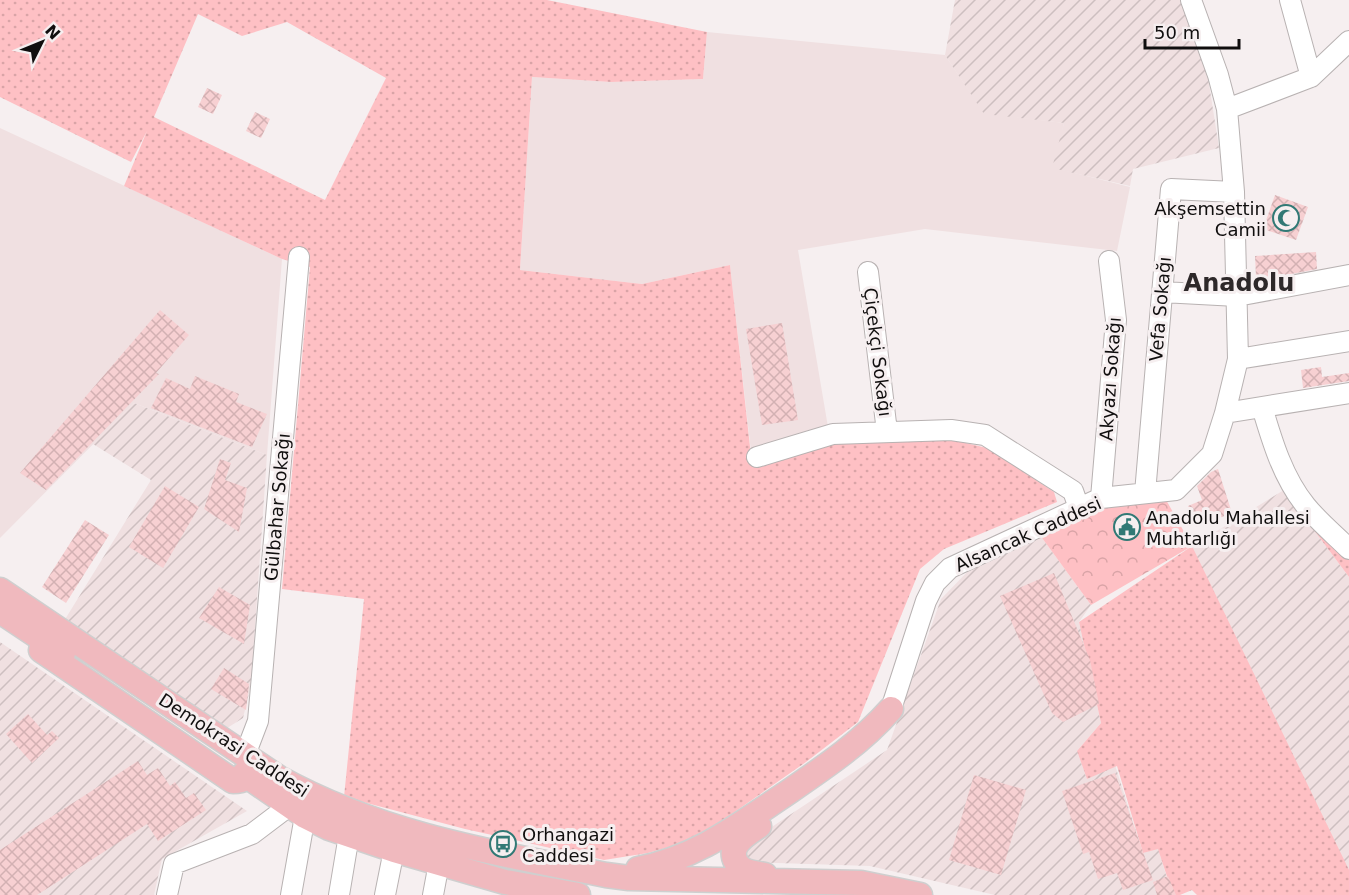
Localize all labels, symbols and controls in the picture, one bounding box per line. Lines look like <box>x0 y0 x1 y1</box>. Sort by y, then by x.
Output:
north arrow <box>12 12 72 72</box>
scale bar <box>1145 12 1240 50</box>
text: N <box>41 21 64 43</box>
text: 50 m <box>1154 22 1200 43</box>
place label: Akşemsettin Camii <box>1154 198 1266 240</box>
mosque icon: Akşemsettin Camii <box>1271 203 1301 233</box>
street label: Vefa Sokağı <box>1145 256 1175 362</box>
district label: Anadolu <box>1184 269 1294 297</box>
street label: Çiçekçi Sokağı <box>860 286 896 418</box>
street label: Akyazı Sokağı <box>1095 316 1125 442</box>
street label: Gülbahar Sokağı <box>260 432 294 582</box>
street label: Alsancak Caddesi <box>952 492 1104 576</box>
place label: Anadolu Mahallesi Muhtarlığı <box>1146 507 1310 549</box>
public building icon: Anadolu Mahallesi Muhtarlığı <box>1112 512 1142 542</box>
street label: Demokrasi Caddesi <box>155 689 313 801</box>
place label: Orhangazi Caddesi <box>522 824 614 866</box>
bus stop icon: Orhangazi Caddesi <box>488 829 518 859</box>

